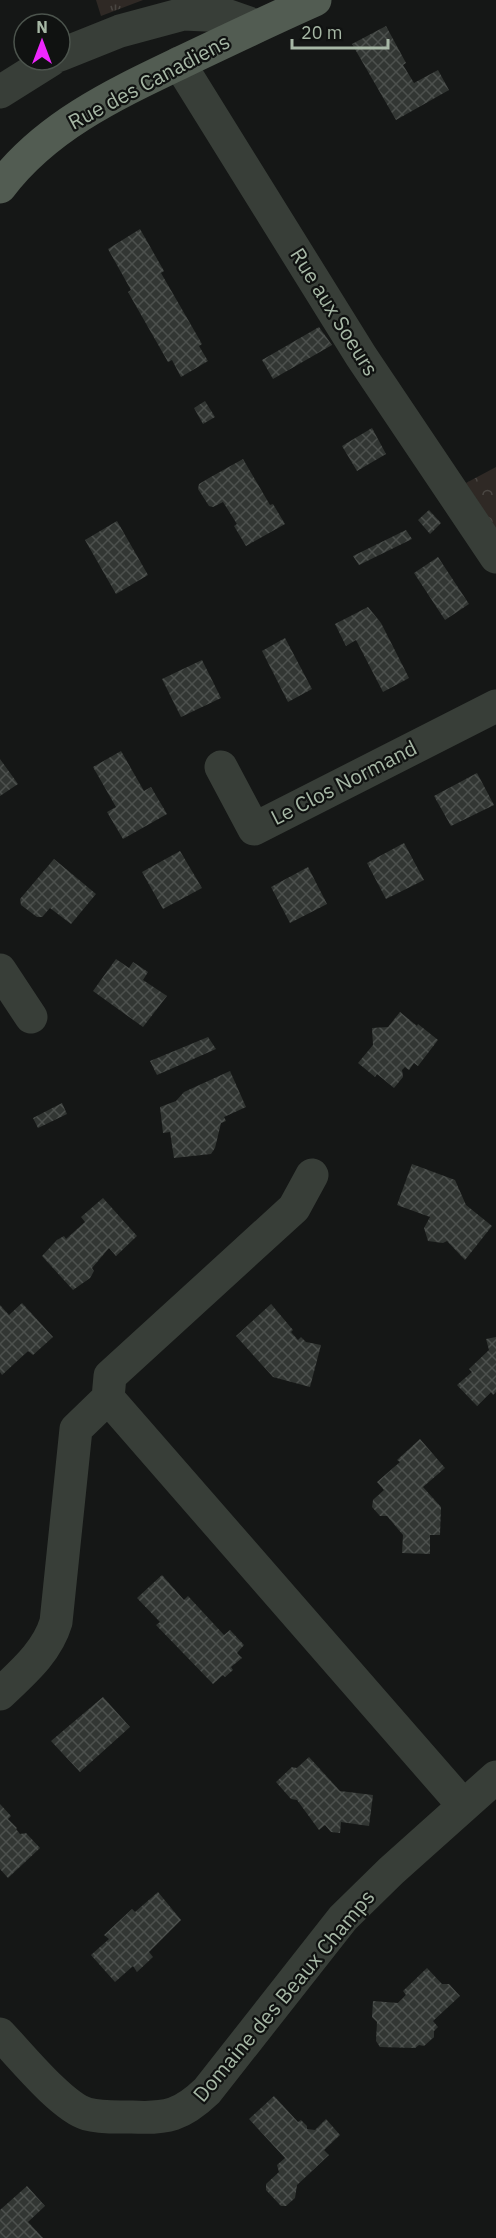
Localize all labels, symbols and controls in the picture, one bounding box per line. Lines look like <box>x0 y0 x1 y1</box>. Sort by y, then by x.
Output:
north arrow <box>12 12 72 72</box>
scale bar <box>292 12 388 50</box>
text: N <box>36 17 48 37</box>
text: 20 m <box>301 21 343 44</box>
street label: Rue des Canadiens <box>63 27 234 136</box>
street label: Rue aux Soeurs <box>284 242 385 381</box>
street label: Le Clos Normand <box>266 733 421 831</box>
street label: Domaine des Beaux Champs <box>186 1883 380 2107</box>

